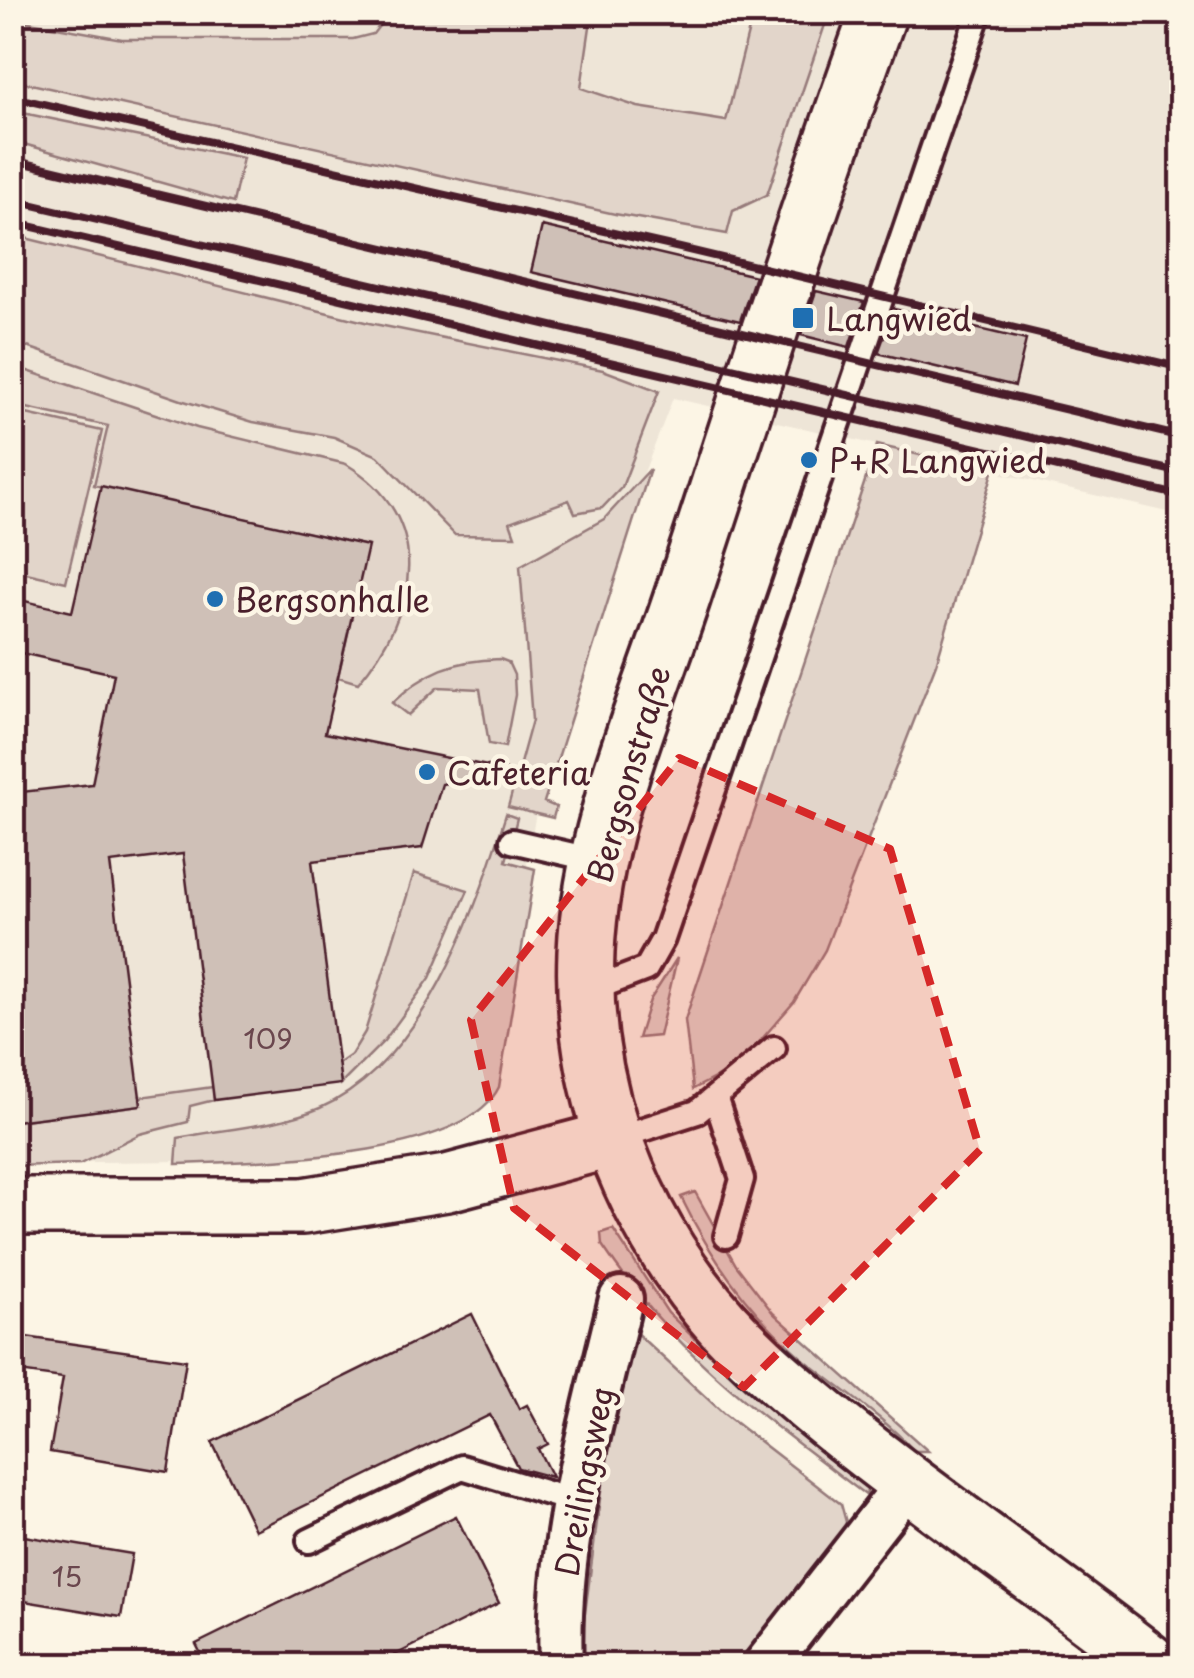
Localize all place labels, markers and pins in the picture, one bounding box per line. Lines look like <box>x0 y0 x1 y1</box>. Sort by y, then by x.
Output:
place label: Langwied <box>826 294 972 342</box>
marker: Langwied <box>790 305 816 331</box>
place label: P+R Langwied <box>829 436 1046 484</box>
marker: P+R Langwied <box>798 449 820 471</box>
place label: Bergsonhalle <box>235 575 430 623</box>
marker: Bergsonhalle <box>204 588 226 610</box>
place label: Cafeteria <box>447 748 590 796</box>
marker: Cafeteria <box>416 761 438 783</box>

